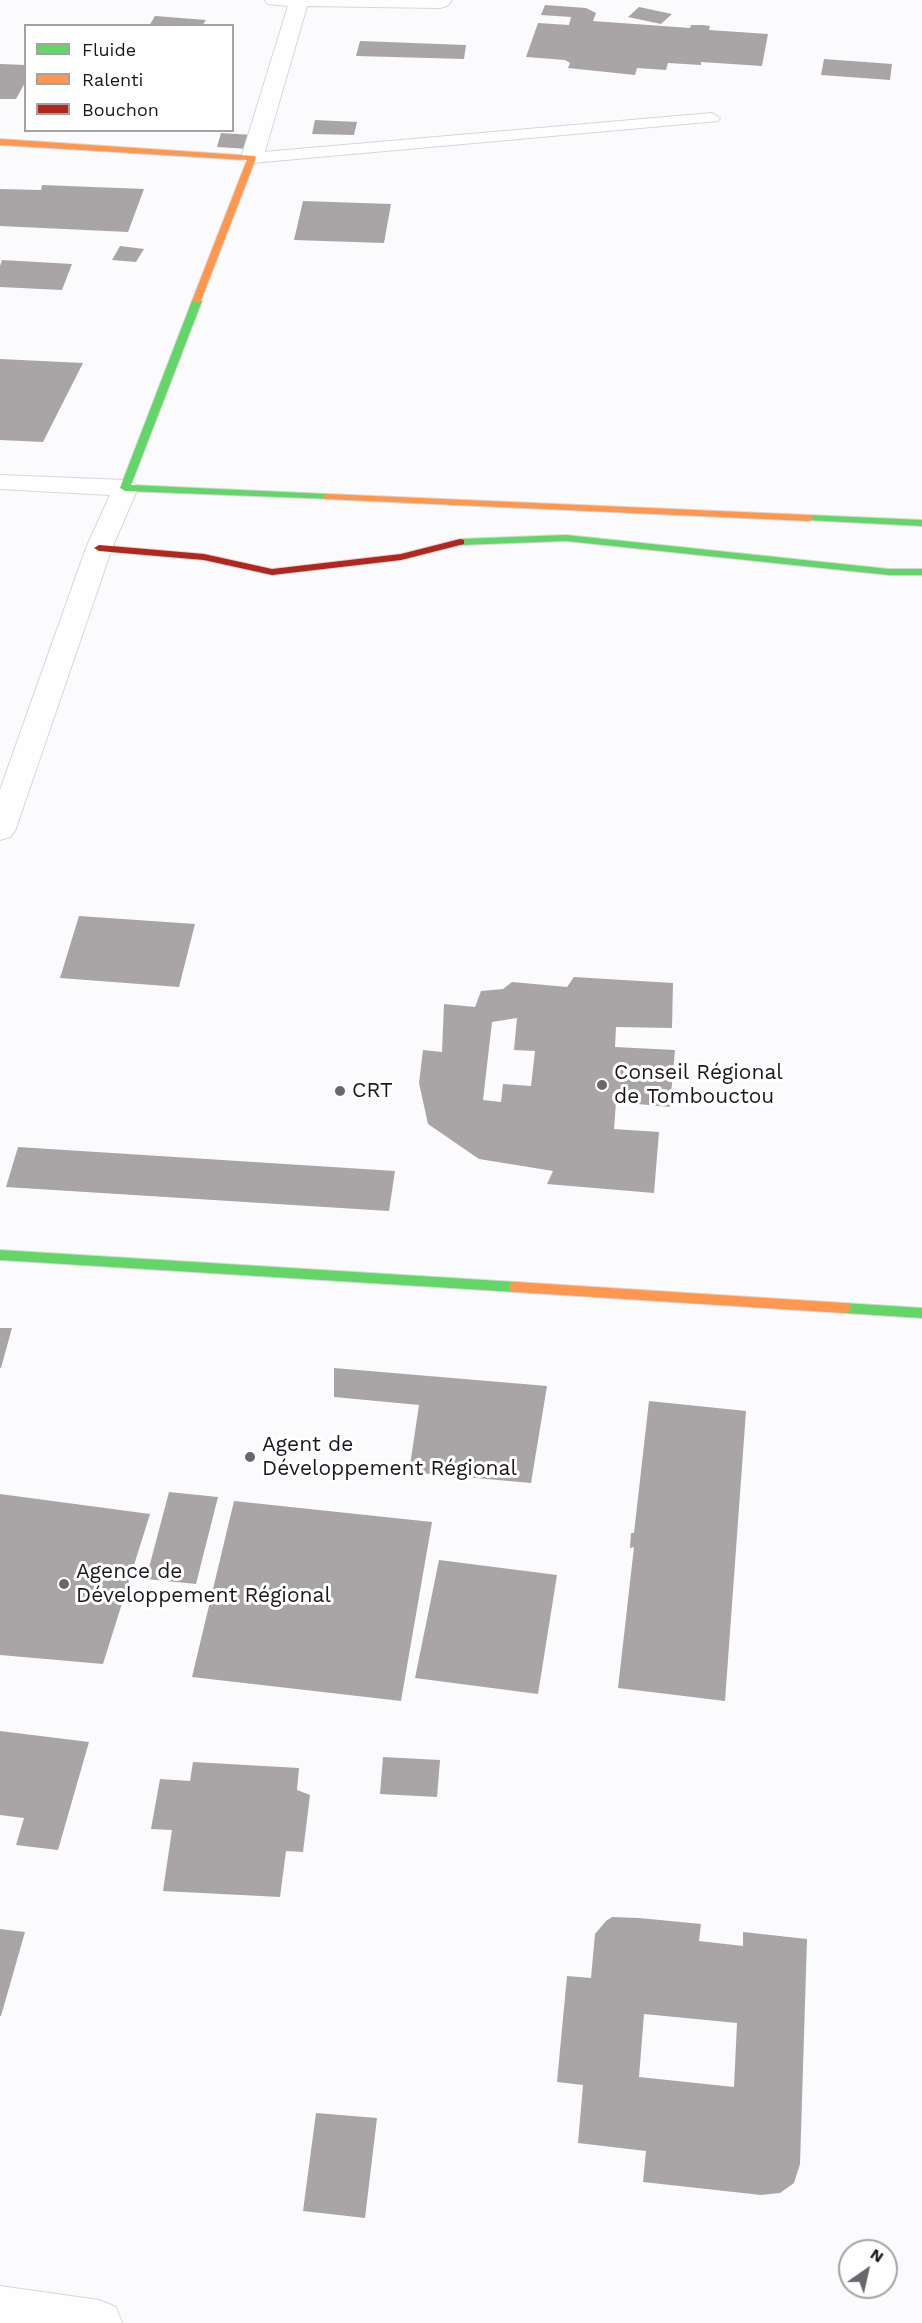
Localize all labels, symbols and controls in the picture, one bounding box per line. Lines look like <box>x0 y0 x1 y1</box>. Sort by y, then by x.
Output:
legend <box>24 24 234 132</box>
text: Fluide <box>82 39 136 60</box>
text: Ralenti <box>82 69 143 90</box>
text: Bouchon <box>82 99 159 120</box>
place label: Conseil Régional de Tombouctou <box>614 1060 783 1110</box>
place label: CRT <box>352 1078 393 1104</box>
marker: Conseil Régional de Tombouctou <box>595 1078 609 1092</box>
marker: CRT <box>333 1084 347 1098</box>
place label: Agent de Développement Régional <box>262 1432 517 1482</box>
marker: Agent de Développement Régional <box>243 1450 257 1464</box>
place label: Agence de Développement Régional <box>76 1559 331 1609</box>
marker: Agence de Développement Régional <box>57 1577 71 1591</box>
north arrow <box>838 2239 898 2299</box>
text: N <box>867 2244 887 2267</box>

